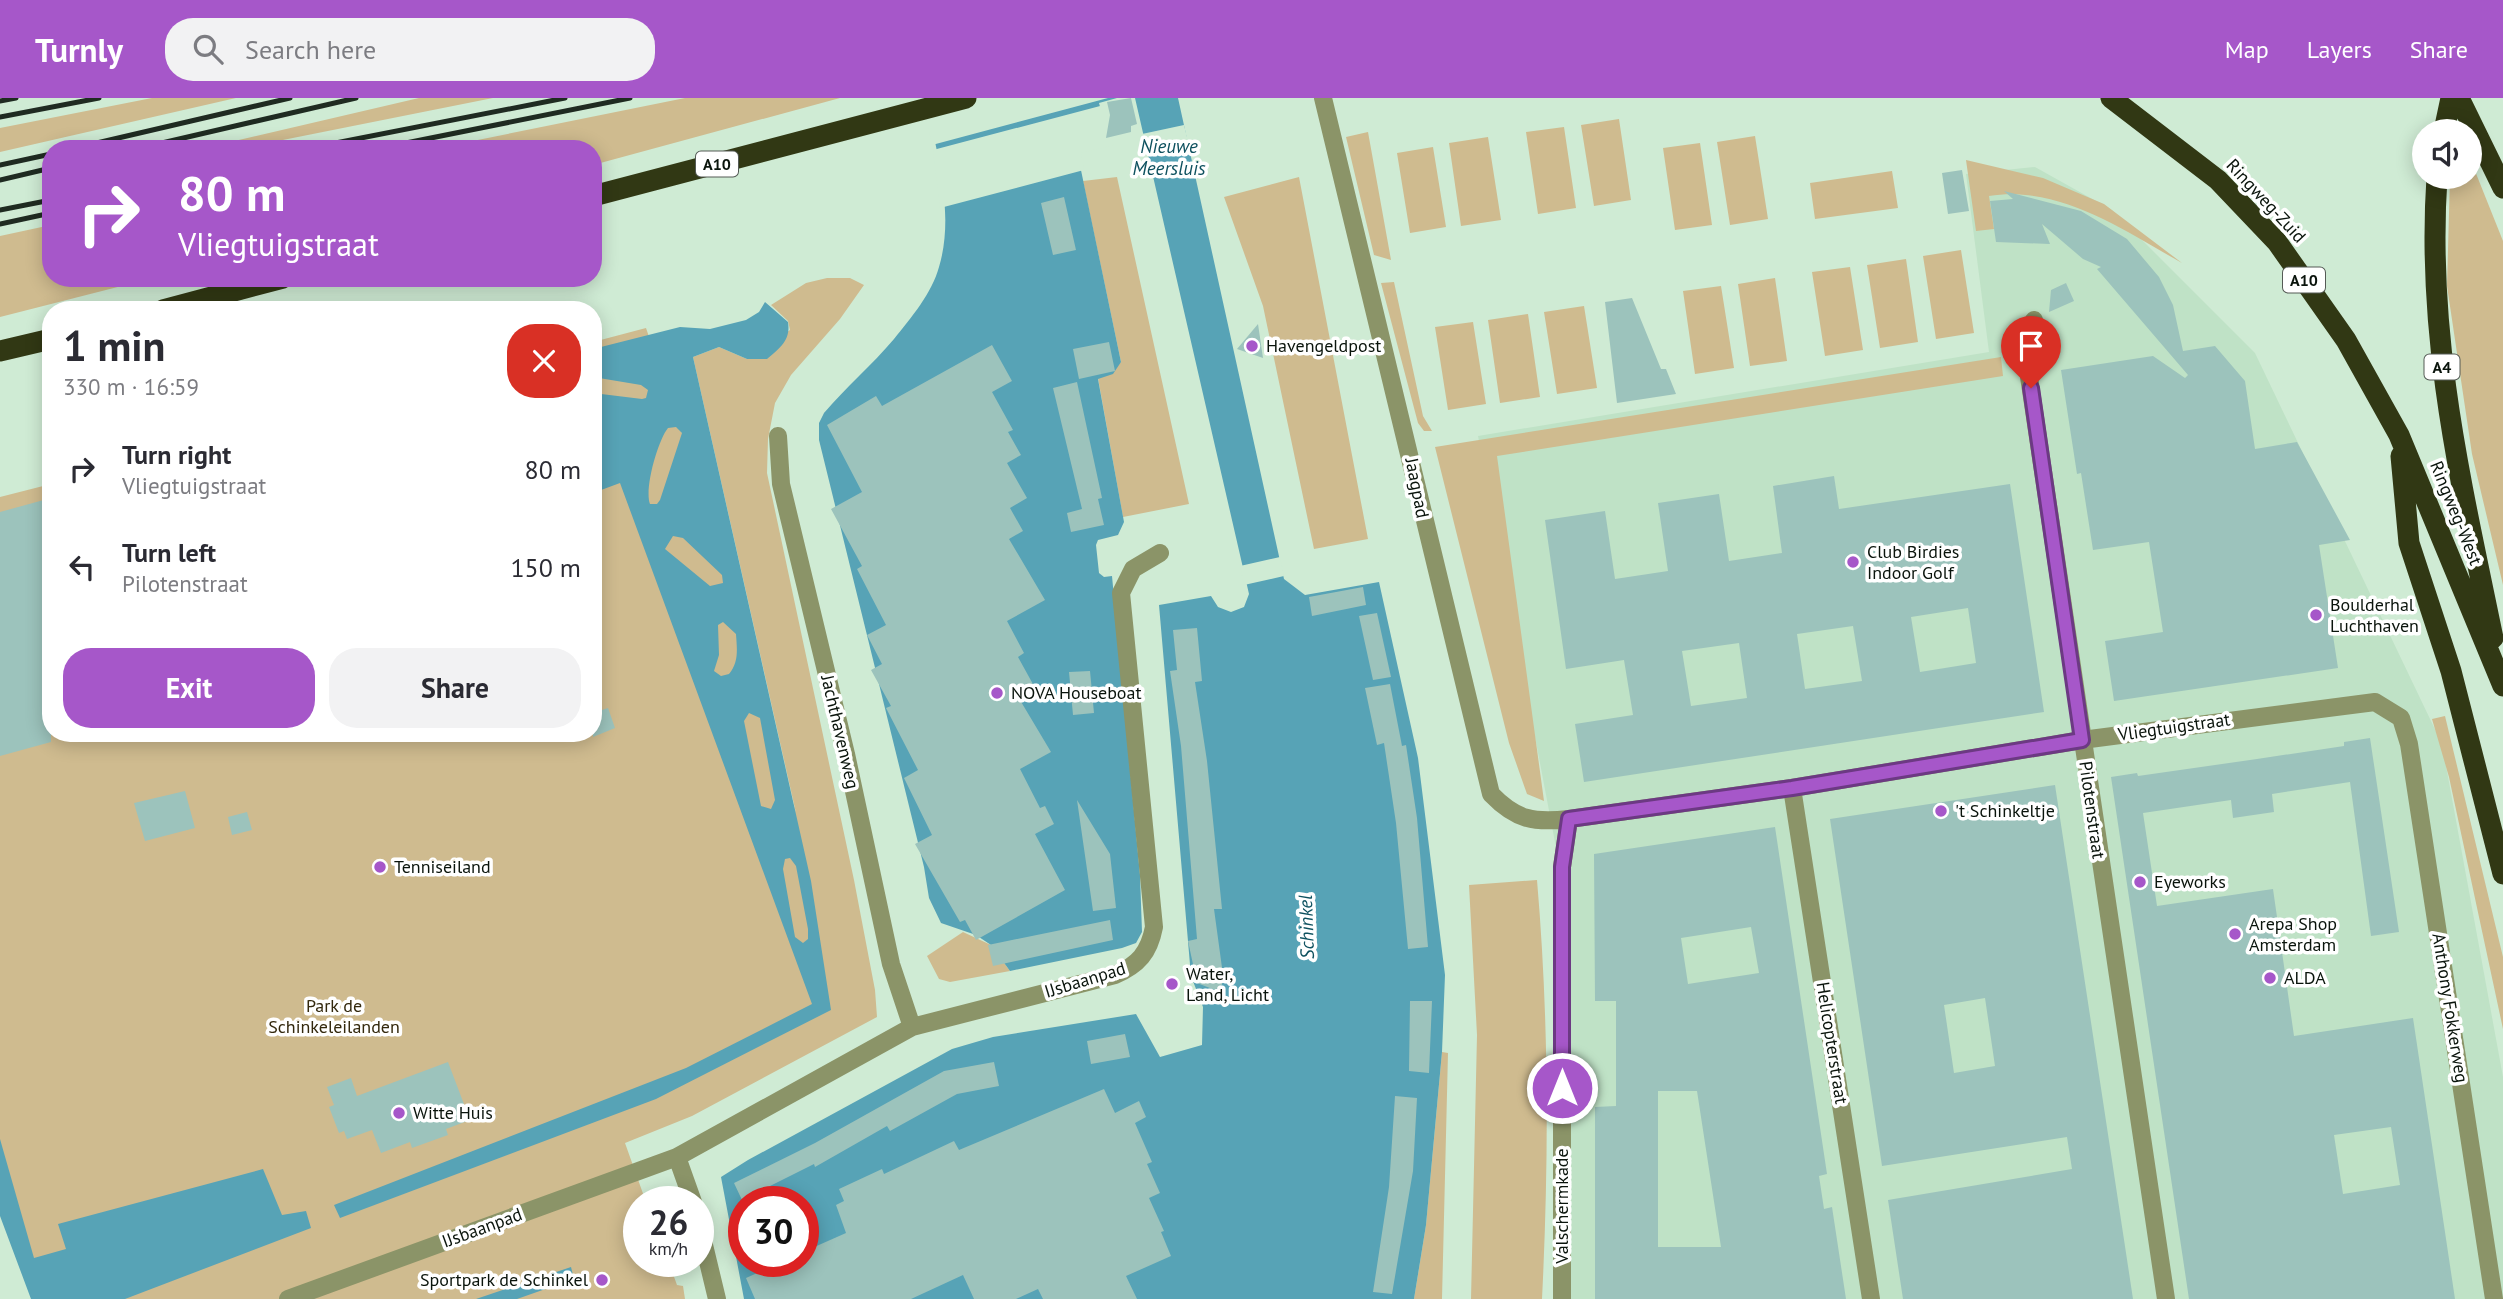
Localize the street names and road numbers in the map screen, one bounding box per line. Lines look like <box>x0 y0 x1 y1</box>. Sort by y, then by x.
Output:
road number: A10 <box>696 152 738 176</box>
street label: Ringweg-Zuid <box>2222 154 2311 247</box>
road number: A10 <box>2283 268 2325 292</box>
road number: A4 <box>2424 354 2460 380</box>
street label: Jaagpad <box>1400 455 1435 520</box>
street label: Ringweg-West <box>2425 457 2488 568</box>
street label: Jachthavenweg <box>816 672 865 791</box>
street label: Vliegtuigstraat <box>2115 707 2231 746</box>
street label: Pilotenstraat <box>2074 760 2111 860</box>
street label: Anthony Fokkerweg <box>2427 931 2474 1084</box>
street label: IJsbaanpad <box>1041 956 1128 1003</box>
street label: Helicopterstraat <box>1811 980 1853 1106</box>
street label: Valschermkade <box>1550 1148 1573 1265</box>
street label: IJsbaanpad <box>439 1202 525 1253</box>

